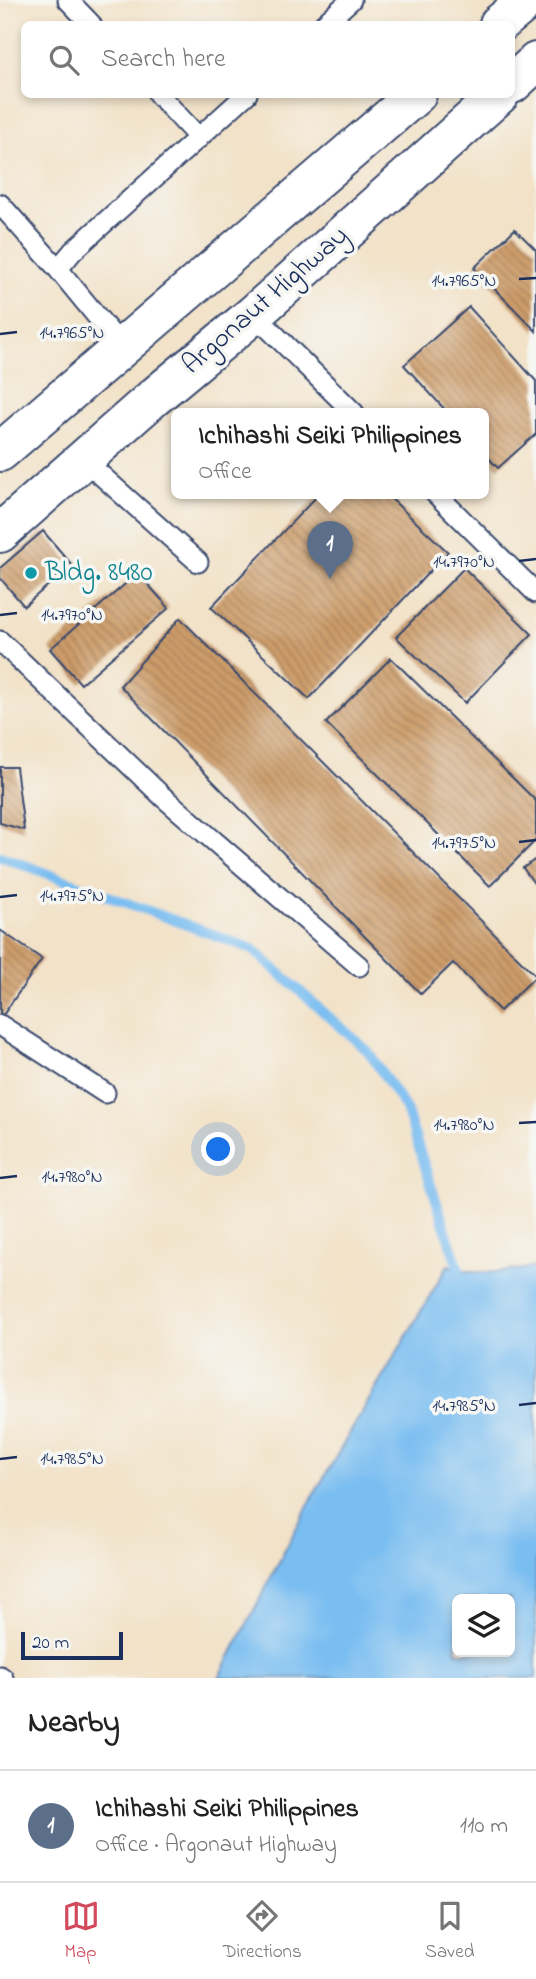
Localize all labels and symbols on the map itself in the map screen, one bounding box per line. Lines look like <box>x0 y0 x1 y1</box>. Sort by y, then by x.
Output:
street label: Argonaut Highway <box>173 217 359 385</box>
text: 14.7965°N <box>432 269 496 295</box>
text: 14.7965°N <box>40 321 104 347</box>
pin: 1 <box>307 521 353 579</box>
text: 14.7970°N <box>433 550 495 576</box>
place label: Bldg. 8480 <box>44 553 153 594</box>
marker: Bldg. 8480 <box>23 565 39 581</box>
text: 14.7970°N <box>41 603 103 629</box>
text: 14.7975°N <box>432 831 496 857</box>
text: 14.7975°N <box>40 884 104 910</box>
text: 14.7980°N <box>433 1113 495 1139</box>
your location <box>201 1132 235 1166</box>
text: 14.7980°N <box>41 1165 103 1191</box>
text: 14.7985°N <box>432 1394 496 1420</box>
text: 14.7985°N <box>40 1447 104 1473</box>
scale bar <box>21 1629 122 1661</box>

